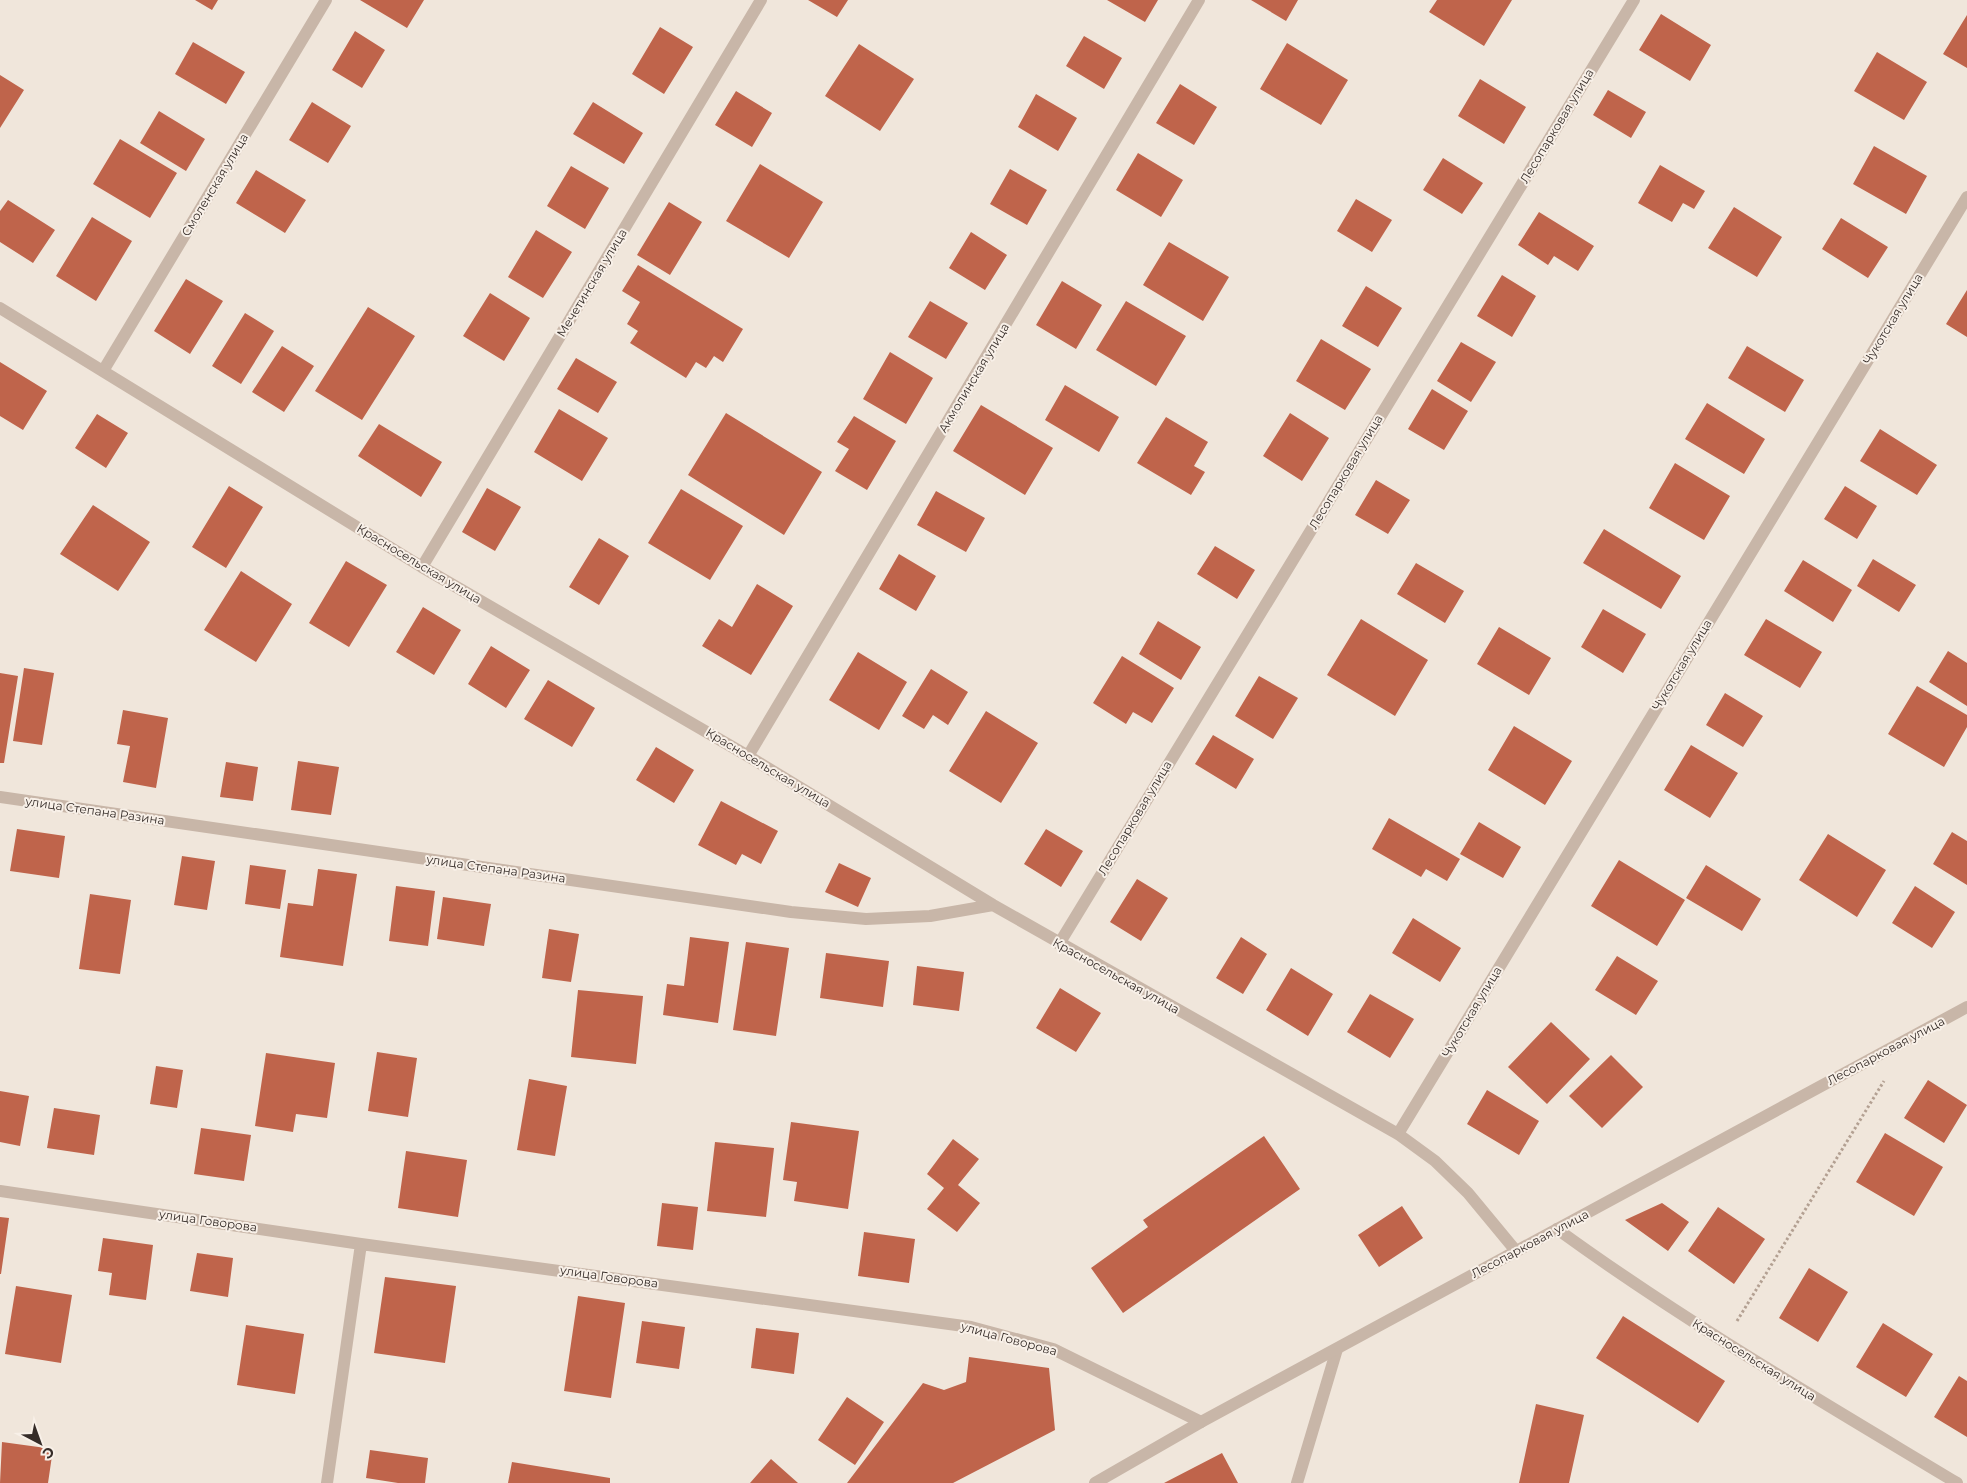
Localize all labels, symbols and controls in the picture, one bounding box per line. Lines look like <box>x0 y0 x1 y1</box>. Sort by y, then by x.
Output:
street label: Лесопарковая улица <box>1516 66 1597 186</box>
street label: Смоленская улица <box>178 131 251 239</box>
street label: Мечетинская улица <box>553 226 630 340</box>
street label: Чукотская улица <box>1860 271 1926 367</box>
street label: Акмолинская улица <box>935 320 1012 435</box>
street label: Лесопарковая улица <box>1305 412 1386 532</box>
street label: Красносельская улица <box>354 520 484 607</box>
street label: Чукотская улица <box>1649 617 1715 713</box>
street label: Красносельская улица <box>703 724 833 811</box>
street label: Лесопарковая улица <box>1094 758 1175 878</box>
street label: улица Степана Разина <box>24 793 166 828</box>
street label: улица Степана Разина <box>425 851 567 886</box>
street label: Красносельская улица <box>1050 934 1182 1017</box>
street label: Чукотская улица <box>1439 964 1505 1060</box>
street label: Лесопарковая улица <box>1824 1013 1947 1088</box>
street label: улица Говорова <box>157 1206 258 1235</box>
street label: Лесопарковая улица <box>1468 1206 1591 1281</box>
street label: улица Говорова <box>558 1262 659 1291</box>
street label: Красносельская улица <box>1690 1315 1819 1404</box>
street label: улица Говорова <box>959 1318 1059 1359</box>
north arrow <box>15 1418 65 1468</box>
text: С <box>39 1443 58 1463</box>

